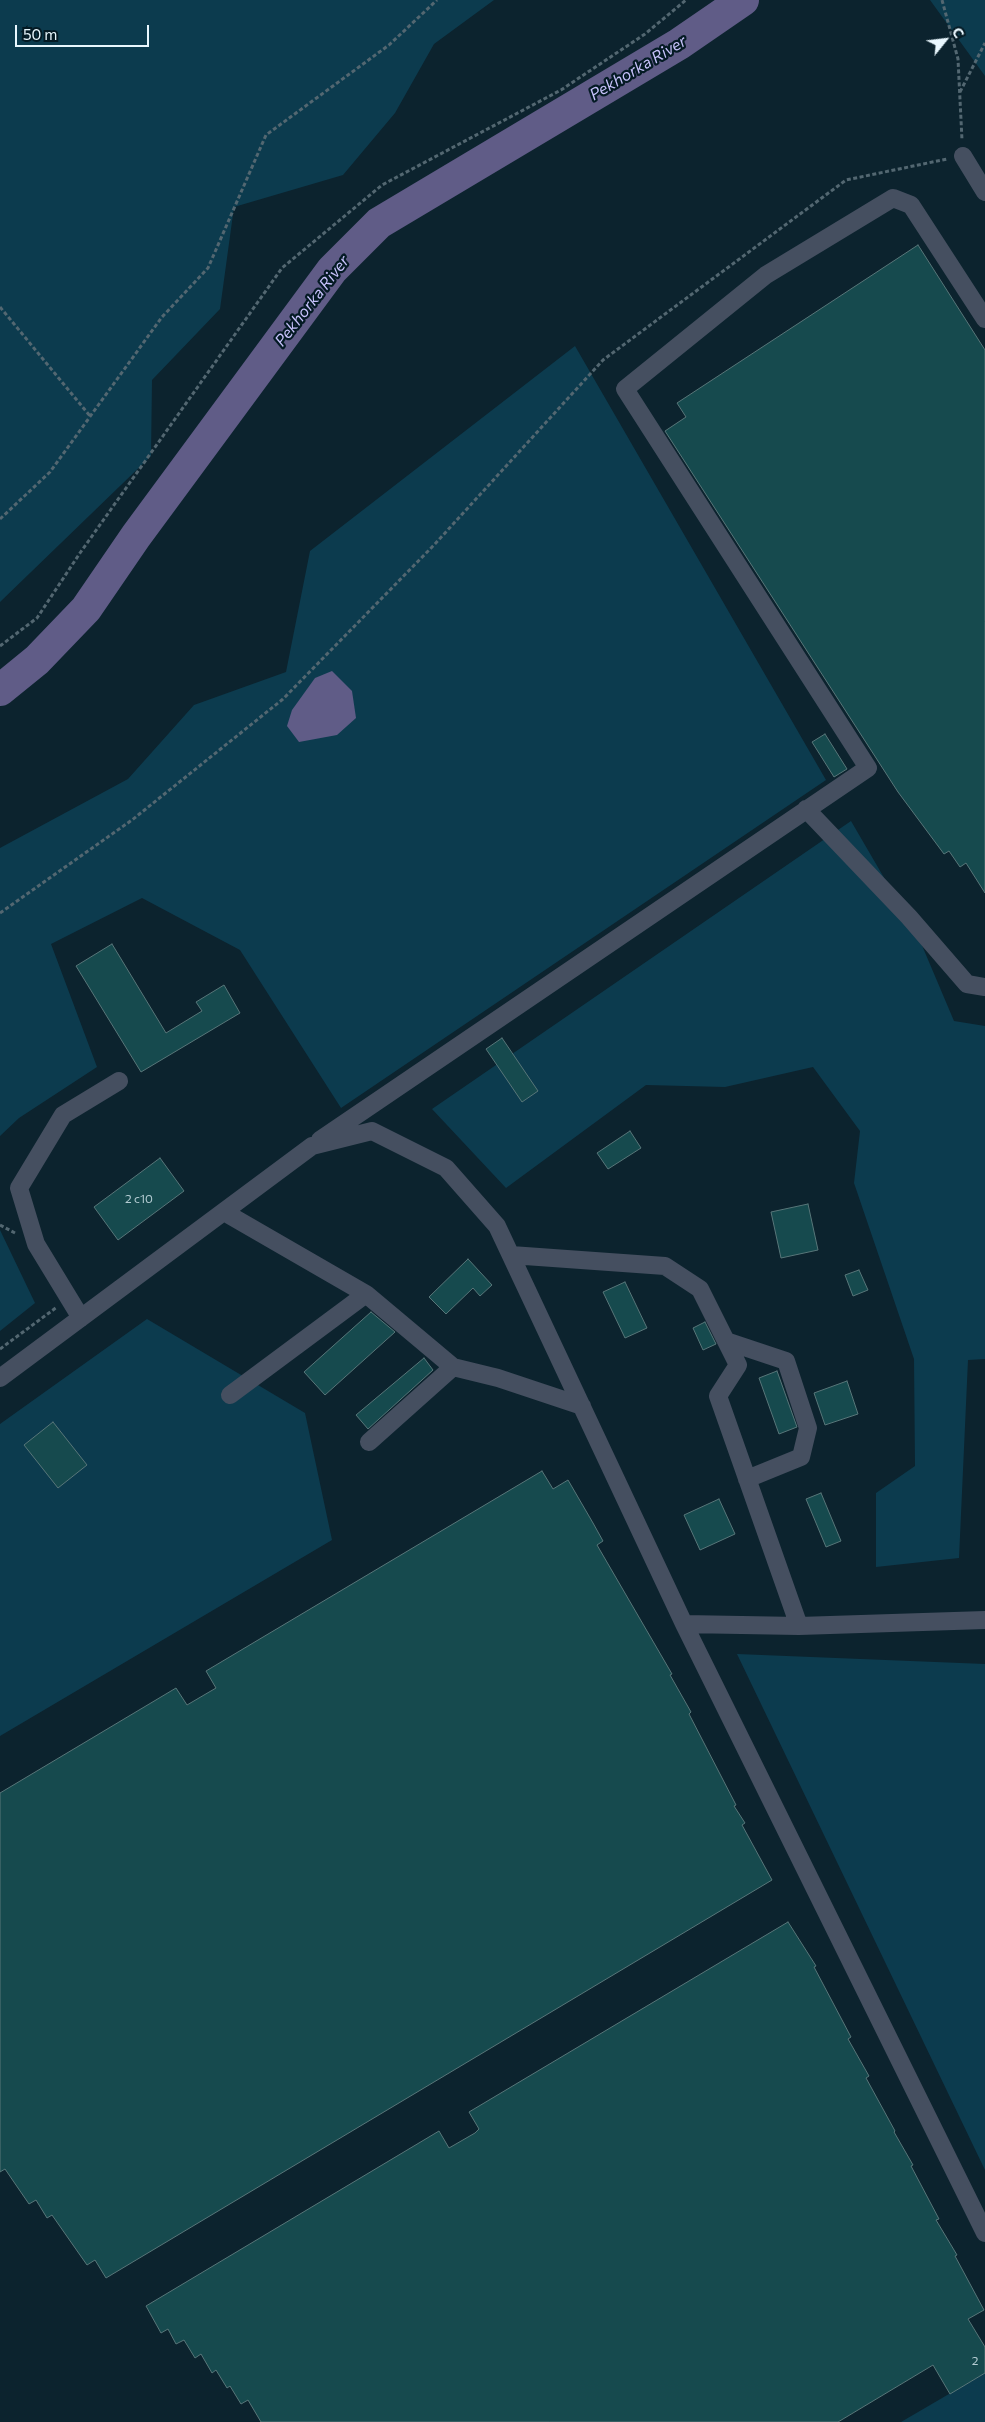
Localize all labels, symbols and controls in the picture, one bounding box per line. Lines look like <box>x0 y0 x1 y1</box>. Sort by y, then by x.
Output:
scale bar <box>18 15 151 47</box>
north arrow <box>920 15 970 65</box>
text: С <box>949 24 968 41</box>
text: 50 m <box>23 25 57 43</box>
water label: Pekhorka River <box>586 32 690 104</box>
water label: Pekhorka River <box>271 252 353 350</box>
house number: 2 с10 <box>125 1192 153 1206</box>
house number: 2 <box>972 2354 978 2368</box>

